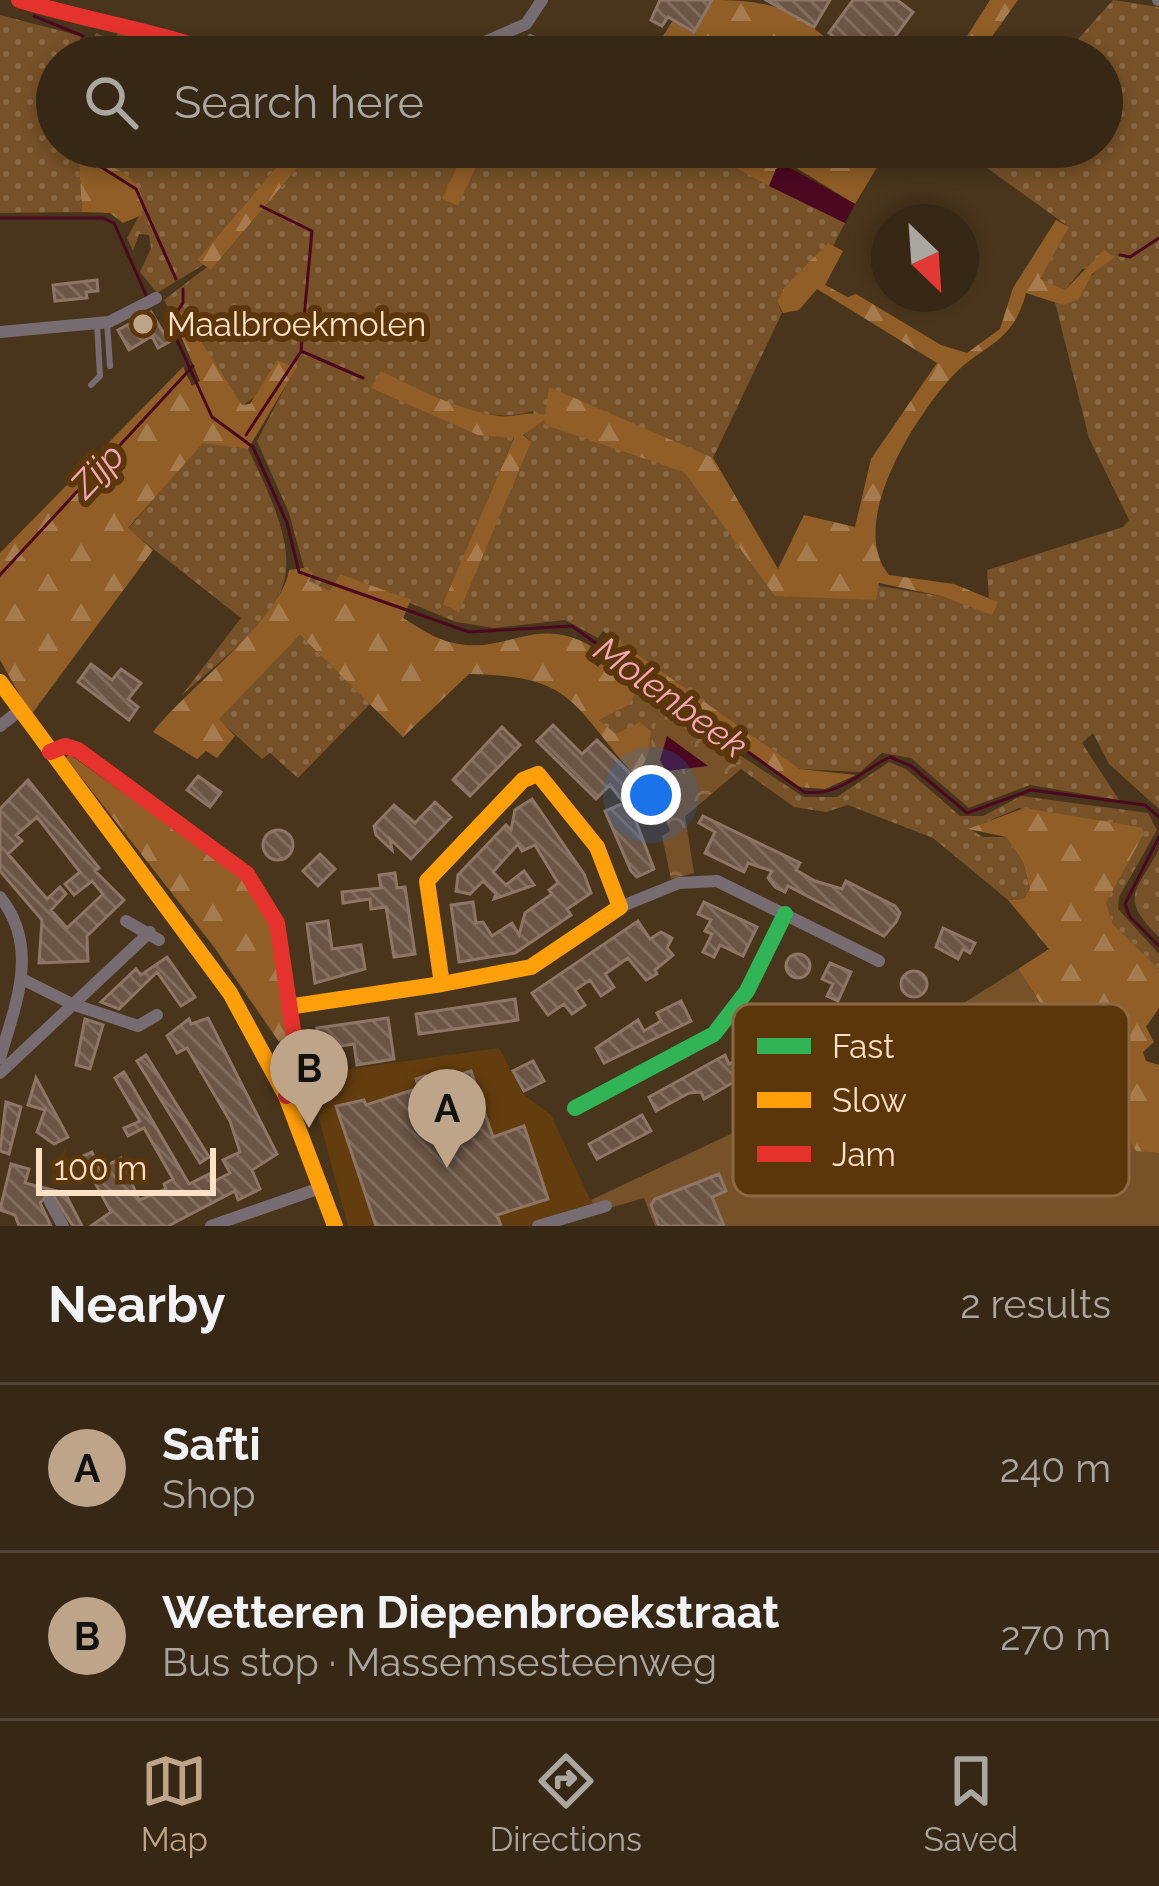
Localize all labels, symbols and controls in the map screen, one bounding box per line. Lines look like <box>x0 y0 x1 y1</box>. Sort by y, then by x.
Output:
search box <box>36 36 1123 168</box>
icon: search <box>78 69 144 135</box>
text: Search here <box>174 76 424 129</box>
north arrow <box>871 204 979 312</box>
place label: Maalbroekmolen <box>167 305 426 344</box>
marker: Maalbroekmolen <box>130 311 156 337</box>
water label: Zijp <box>60 434 132 507</box>
water label: Molenbeek <box>586 628 756 766</box>
your location <box>621 765 681 825</box>
legend <box>733 1004 1129 1196</box>
text: Fast <box>832 1027 894 1066</box>
pin: B <box>270 1029 348 1128</box>
pin: A <box>408 1069 486 1168</box>
text: Slow <box>832 1081 907 1120</box>
text: Jam <box>832 1135 896 1174</box>
scale bar <box>36 1142 216 1195</box>
text: 100 m <box>54 1149 147 1188</box>
text: Nearby <box>48 1274 225 1334</box>
text: 2 results <box>960 1281 1111 1327</box>
text: Safti <box>162 1418 261 1471</box>
text: A <box>74 1445 100 1491</box>
text: 240 m <box>1000 1445 1111 1491</box>
text: Shop <box>162 1471 256 1517</box>
text: Wetteren Diepenbroekstraat <box>162 1586 780 1639</box>
text: B <box>74 1613 100 1659</box>
text: 270 m <box>1000 1613 1111 1659</box>
text: Bus stop · Massemsesteenweg <box>162 1639 717 1685</box>
tab: Map <box>141 1748 208 1859</box>
tab: Directions <box>490 1748 642 1859</box>
tab: Saved <box>924 1748 1018 1859</box>

